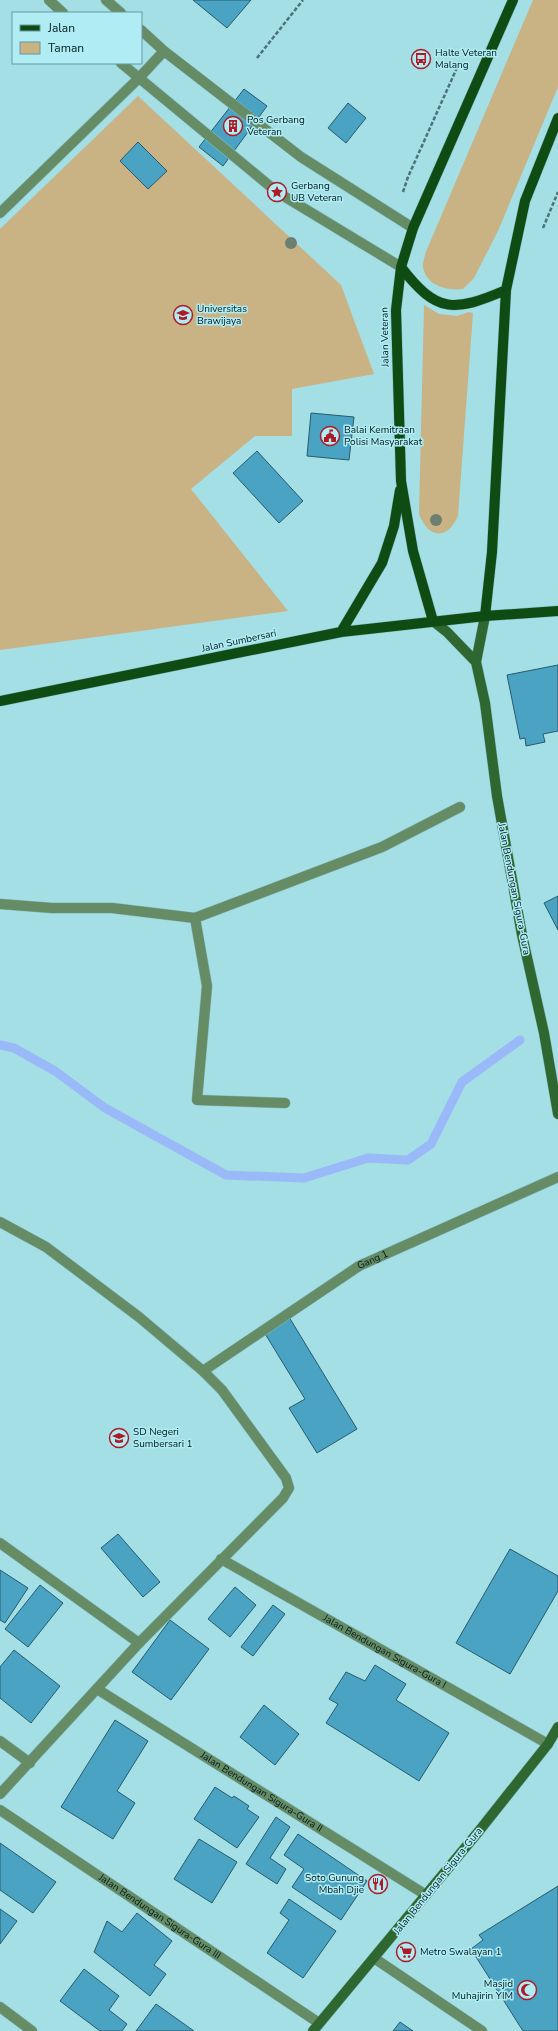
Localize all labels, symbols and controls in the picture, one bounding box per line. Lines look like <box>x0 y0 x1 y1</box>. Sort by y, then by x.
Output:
legend <box>12 12 142 64</box>
text: Jalan <box>47 20 75 36</box>
text: Taman <box>48 40 84 56</box>
place label: Halte Veteran Malang <box>435 46 497 72</box>
bus stop icon: Halte Veteran Malang <box>410 48 432 70</box>
place label: Pos Gerbang Veteran <box>246 113 305 139</box>
building icon: Pos Gerbang Veteran <box>222 115 244 137</box>
place label: Gerbang UB Veteran <box>291 179 343 205</box>
place icon: Gerbang UB Veteran <box>266 181 288 203</box>
place label: Universitas Brawijaya <box>197 302 247 328</box>
school or university icon: Universitas Brawijaya <box>172 304 194 326</box>
street label: Jalan Veteran <box>377 307 393 368</box>
place label: Balai Kemitraan Polisi Masyarakat <box>344 423 423 449</box>
public building icon: Balai Kemitraan Polisi Masyarakat <box>319 425 341 447</box>
street label: Jalan Sumbersari <box>199 626 278 656</box>
street label: Jalan Bendungan Sigura-Gura <box>494 821 534 956</box>
street label: Gang 1 <box>355 1247 390 1273</box>
place label: SD Negeri Sumbersari 1 <box>133 1425 193 1451</box>
school or university icon: SD Negeri Sumbersari 1 <box>108 1427 130 1449</box>
street label: Jalan Bendungan Sigura-Gura I <box>320 1611 449 1692</box>
street label: Jalan Bendungan Sigura-Gura II <box>197 1748 325 1836</box>
street label: Jalan Bendungan Sigura-Gura <box>390 1825 486 1938</box>
street label: Jalan Bendungan Sigura-Gura III <box>95 1870 224 1963</box>
place label: Soto Gunung Mbah Djie <box>305 1871 364 1897</box>
restaurant icon: Soto Gunung Mbah Djie <box>367 1873 389 1895</box>
supermarket icon: Metro Swalayan 1 <box>395 1941 417 1963</box>
place label: Metro Swalayan 1 <box>420 1945 502 1959</box>
place label: Masjid Muhajirin YIM <box>452 1977 513 2003</box>
mosque icon: Masjid Muhajirin YIM <box>516 1979 538 2001</box>

